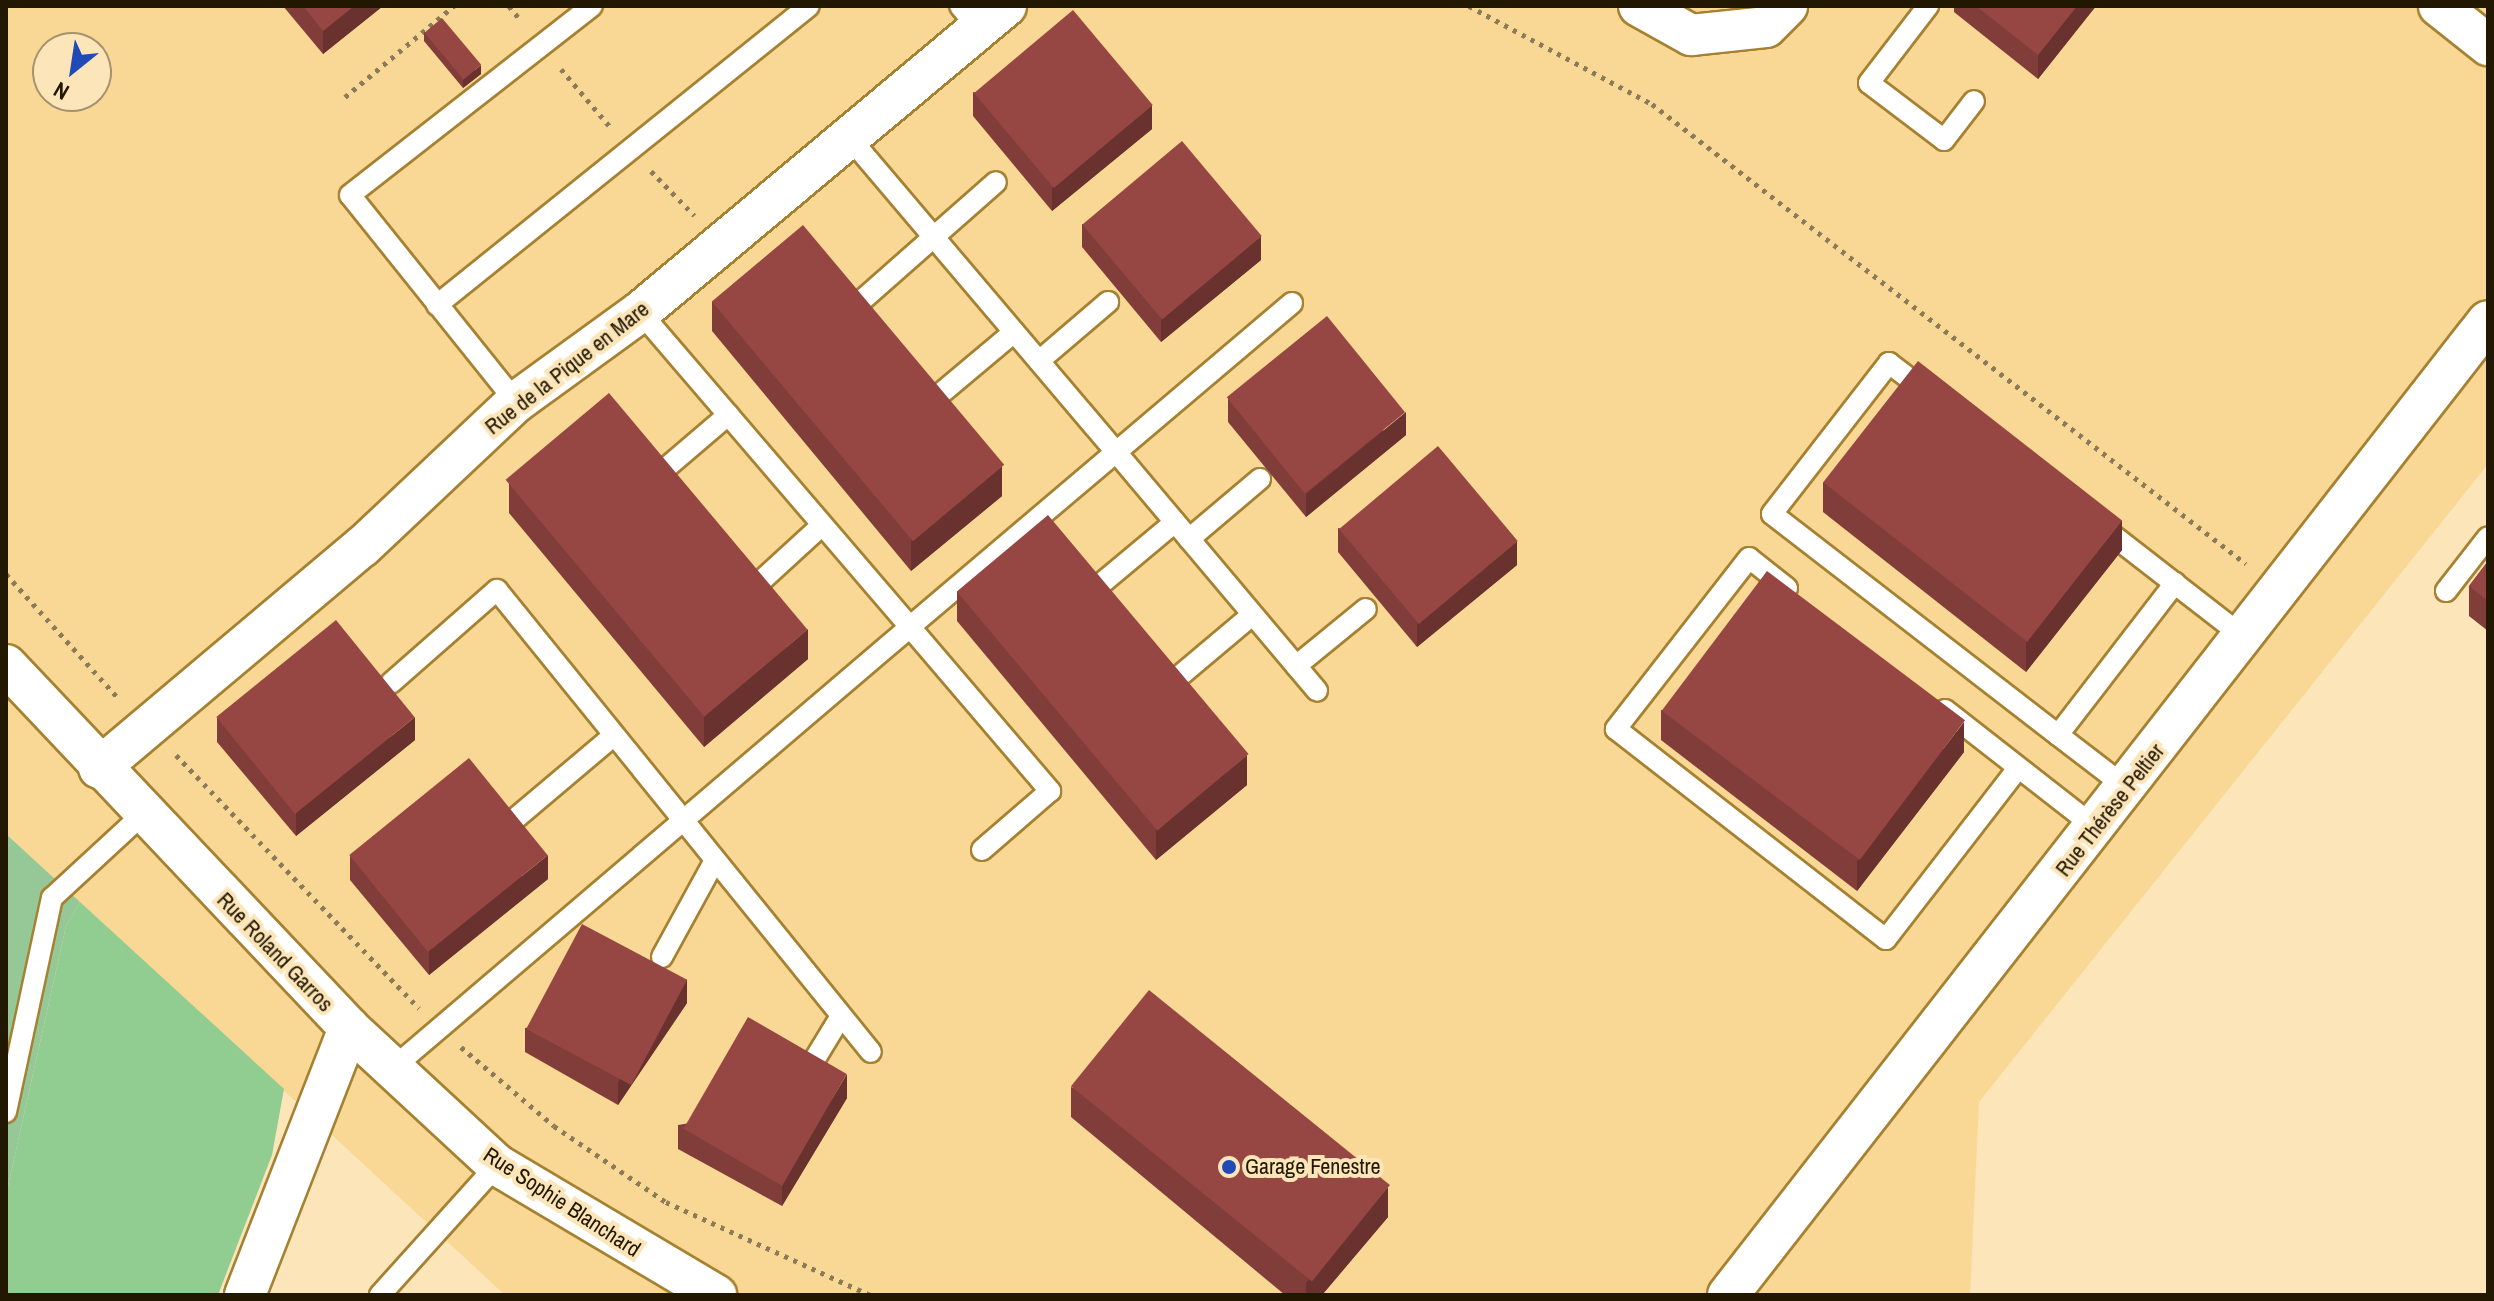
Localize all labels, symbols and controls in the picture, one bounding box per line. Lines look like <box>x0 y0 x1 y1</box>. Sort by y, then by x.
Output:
north arrow <box>32 32 112 112</box>
text: N <box>48 75 74 107</box>
street label: Rue de la Pique en Mare <box>480 296 654 440</box>
street label: Rue Thérèse Peltier <box>2050 738 2170 882</box>
street label: Rue Roland Garros <box>212 887 338 1017</box>
street label: Rue Sophie Blanchard <box>479 1141 645 1263</box>
place label: Garage Fenestre <box>1245 1154 1380 1180</box>
marker: Garage Fenestre <box>1220 1158 1238 1176</box>

